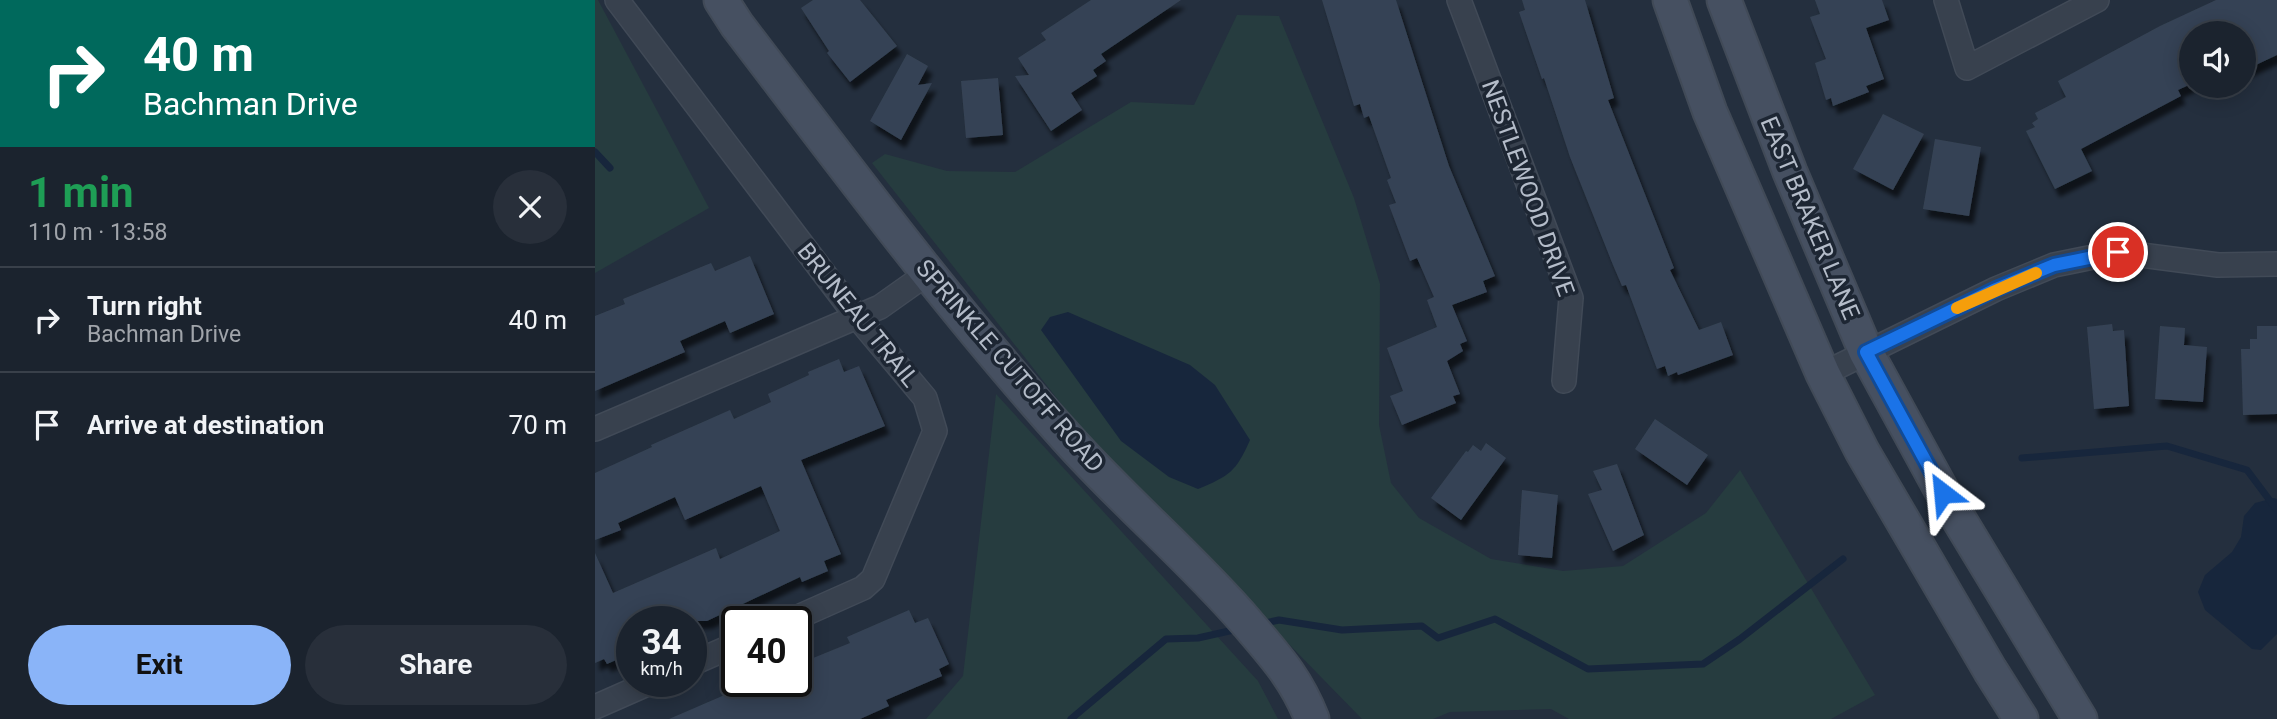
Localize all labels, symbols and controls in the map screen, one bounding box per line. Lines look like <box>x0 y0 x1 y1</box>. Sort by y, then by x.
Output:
map controls <box>2179 21 2256 98</box>
button: sound <box>2179 21 2256 98</box>
text: 40 m <box>143 26 254 83</box>
icon: right <box>28 28 119 119</box>
street label: NESTLEWOOD DRIVE <box>1476 76 1580 300</box>
text: Bachman Drive <box>143 85 358 123</box>
street label: EAST BRAKER LANE <box>1755 112 1865 324</box>
text: 1 min <box>28 168 134 217</box>
button: close <box>493 170 567 244</box>
text: 110 m · 13:58 <box>28 219 167 246</box>
pin <box>2088 222 2148 282</box>
icon: arrive <box>2099 233 2137 271</box>
street label: BRUNEAU TRAIL <box>791 237 925 393</box>
street label: SPRINKLE CUTOFF ROAD <box>910 254 1110 478</box>
text: Turn right <box>87 291 202 321</box>
icon: right <box>28 301 66 339</box>
text: 40 m <box>509 305 567 335</box>
text: Bachman Drive <box>87 321 241 348</box>
icon: arrive <box>28 406 66 444</box>
text: Arrive at destination <box>87 410 324 440</box>
text: 70 m <box>509 410 567 440</box>
position arrow <box>1906 456 1980 530</box>
speed limit sign: 40 <box>721 606 812 697</box>
text: 34 <box>641 622 682 663</box>
button: Exit <box>28 625 291 705</box>
button: Share <box>305 625 567 705</box>
text: km/h <box>640 658 683 679</box>

